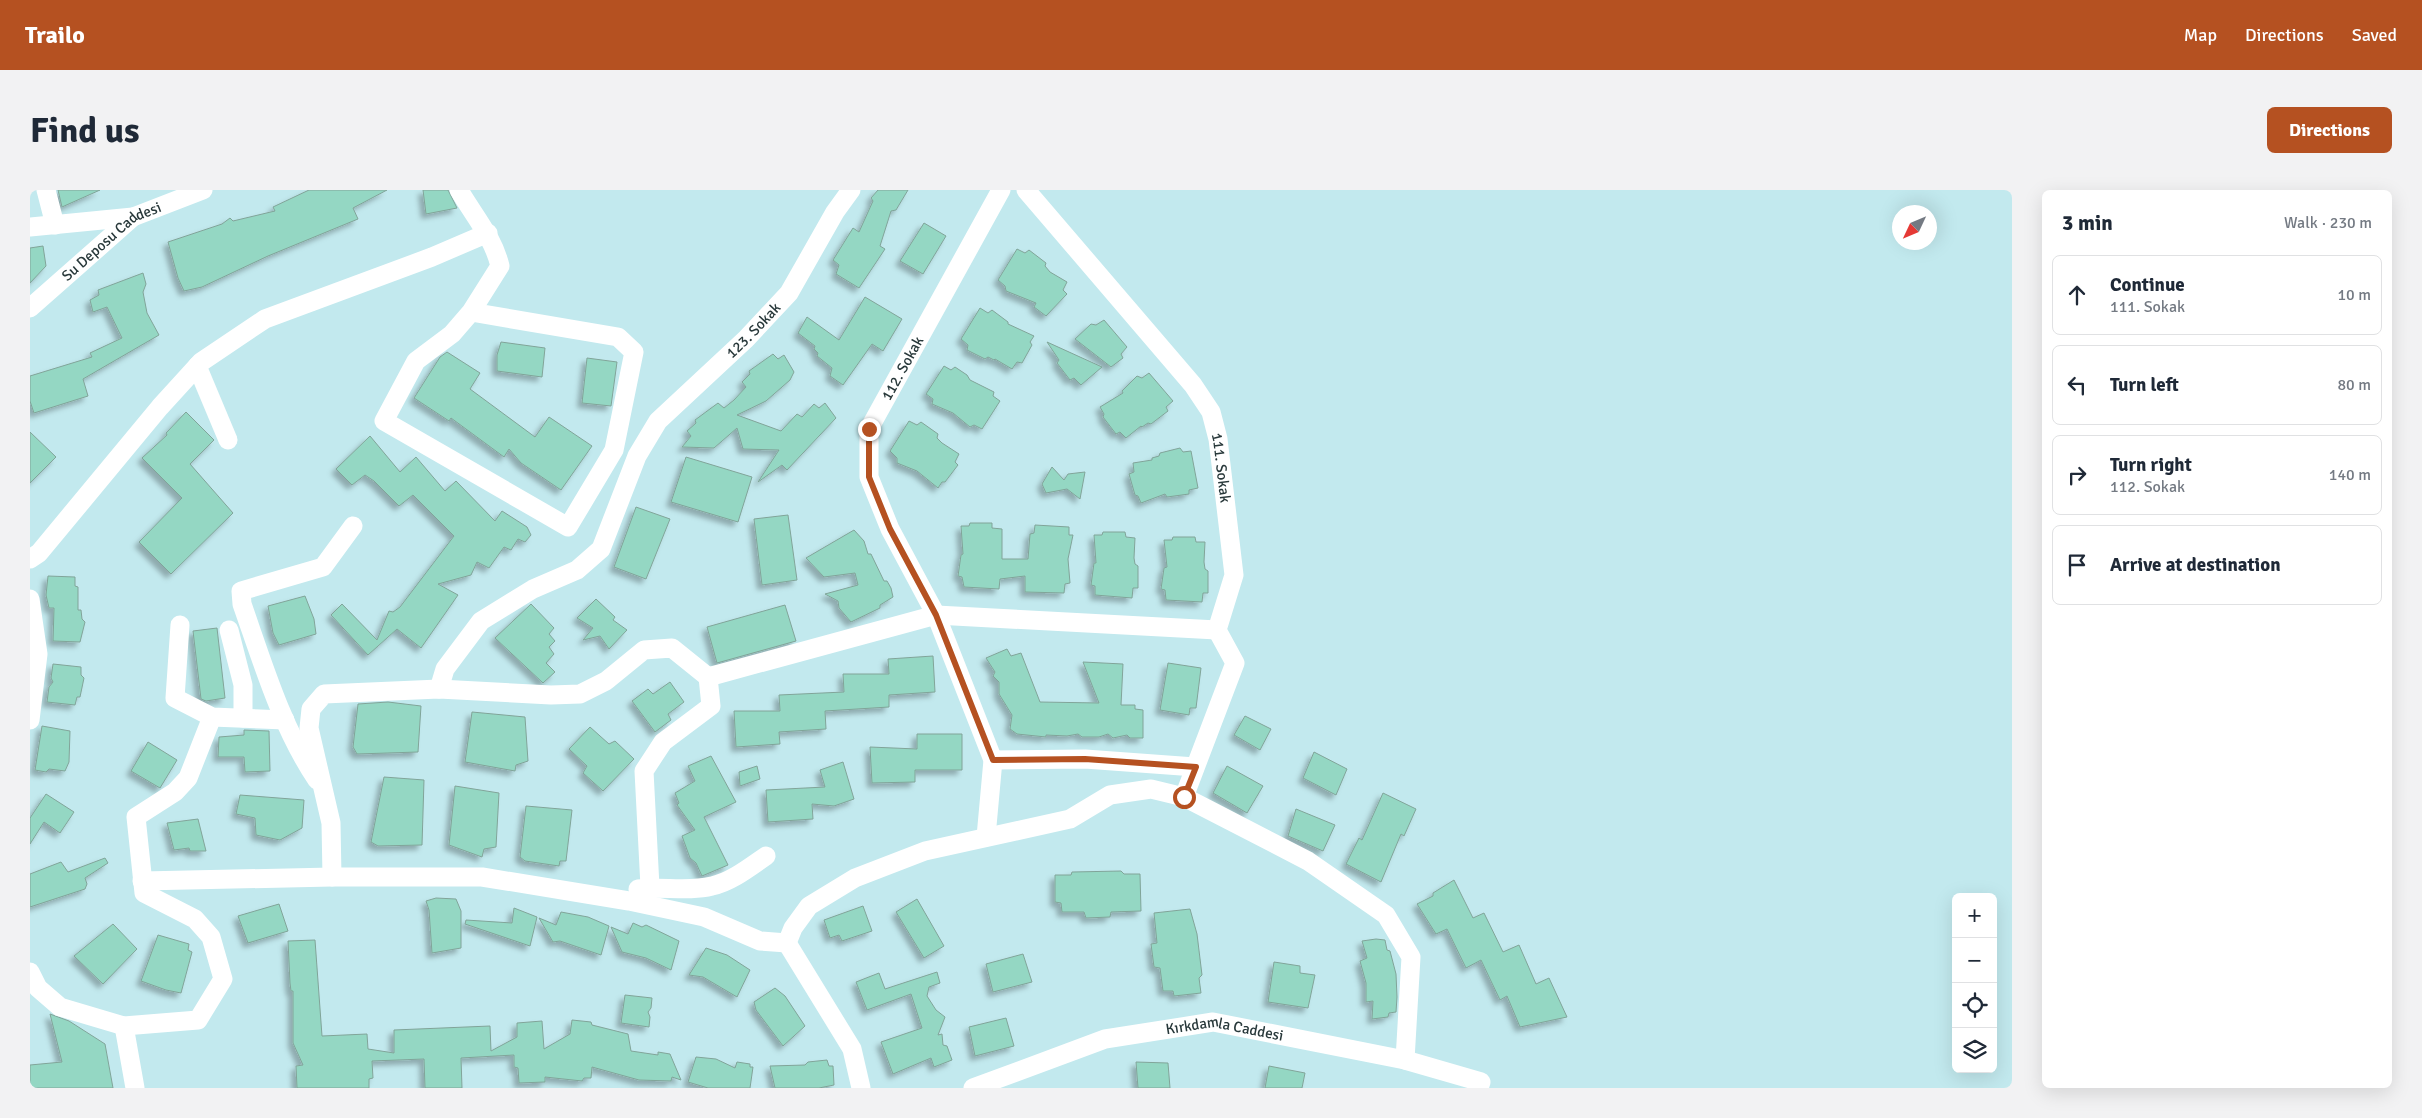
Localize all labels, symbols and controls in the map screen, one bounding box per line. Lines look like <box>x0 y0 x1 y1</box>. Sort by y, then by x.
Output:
text: Trailo <box>25 20 85 50</box>
text: Map <box>2184 24 2217 46</box>
text: Directions <box>2245 24 2324 46</box>
text: Saved <box>2352 24 2397 46</box>
button: Directions <box>2267 107 2392 153</box>
text: Find us <box>30 109 140 152</box>
street label: Su Deposu Caddesi <box>58 198 164 285</box>
north arrow <box>1892 205 1937 250</box>
text: 3 min <box>2062 210 2113 236</box>
text: Walk · 230 m <box>2284 213 2372 233</box>
text: Continue <box>2110 273 2185 297</box>
icon: ahead <box>2063 281 2091 309</box>
text: 10 m <box>2337 285 2371 305</box>
text: 111. Sokak <box>2110 297 2185 317</box>
street label: 123. Sokak <box>722 298 785 362</box>
street label: 112. Sokak <box>878 333 928 404</box>
icon: left <box>2063 371 2091 399</box>
text: Turn left <box>2110 373 2179 397</box>
text: 80 m <box>2337 375 2371 395</box>
route end <box>858 418 881 441</box>
street label: 111. Sokak <box>1208 431 1234 504</box>
text: Turn right <box>2110 453 2192 477</box>
icon: right <box>2063 461 2091 489</box>
text: 140 m <box>2329 465 2371 485</box>
text: 112. Sokak <box>2110 477 2185 497</box>
icon: arrive <box>2063 551 2091 579</box>
text: Arrive at destination <box>2110 553 2281 577</box>
route start <box>1173 786 1196 809</box>
map controls <box>1952 893 1997 1073</box>
button: + <box>1952 893 1997 938</box>
button: − <box>1952 938 1997 983</box>
button: locate <box>1952 983 1997 1028</box>
street label: Kırkdamla Caddesi <box>1164 1012 1285 1045</box>
button: layers <box>1952 1028 1997 1073</box>

